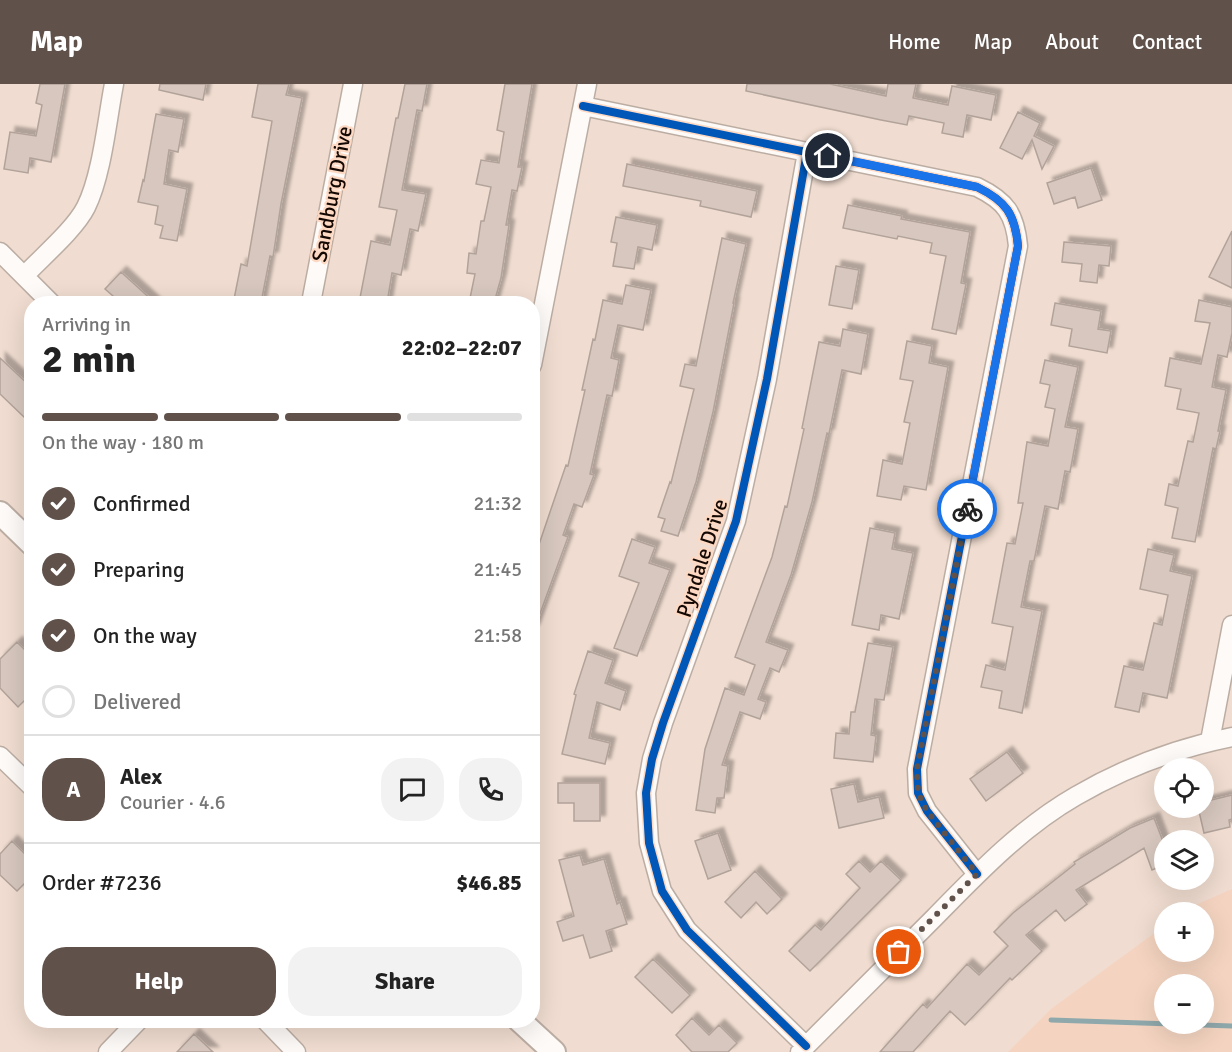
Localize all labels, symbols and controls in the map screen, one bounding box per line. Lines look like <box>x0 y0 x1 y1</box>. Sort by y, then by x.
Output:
text: Map <box>30 25 83 59</box>
text: Home <box>888 29 941 55</box>
text: Map <box>974 29 1012 55</box>
text: About <box>1045 29 1099 55</box>
text: Contact <box>1132 29 1202 55</box>
street label: Sandburg Drive <box>306 124 358 264</box>
pin <box>802 130 853 181</box>
icon: home <box>811 139 844 172</box>
text: Arriving in <box>42 312 131 337</box>
text: 22:02–22:07 <box>402 334 522 361</box>
text: 2 min <box>42 335 136 383</box>
text: On the way · 180 m <box>42 430 204 455</box>
courier <box>937 479 997 539</box>
icon: check <box>42 487 75 520</box>
text: Confirmed <box>93 490 191 517</box>
text: 21:32 <box>473 491 522 516</box>
icon: bike <box>951 493 984 526</box>
street label: Pyndale Drive <box>671 495 733 621</box>
icon: check <box>42 553 75 586</box>
text: Preparing <box>93 556 185 583</box>
text: 21:45 <box>473 557 522 582</box>
icon: check <box>42 619 75 652</box>
text: On the way <box>93 622 197 649</box>
text: 21:58 <box>473 623 522 648</box>
text: Delivered <box>93 688 181 715</box>
button: chat <box>381 758 444 821</box>
button: phone <box>459 758 522 821</box>
map controls <box>1154 758 1214 1034</box>
button: locate <box>1154 758 1214 818</box>
text: Alex <box>120 763 162 790</box>
text: A <box>66 776 81 803</box>
text: Courier · 4.6 <box>120 790 226 815</box>
button: layers <box>1154 830 1214 890</box>
text: Order #7236 <box>42 869 162 896</box>
text: $46.85 <box>456 869 522 896</box>
button: + <box>1154 902 1214 962</box>
pin <box>873 926 924 977</box>
icon: bag <box>882 935 915 968</box>
button: Help <box>42 947 276 1016</box>
button: Share <box>288 947 522 1016</box>
button: − <box>1154 974 1214 1034</box>

